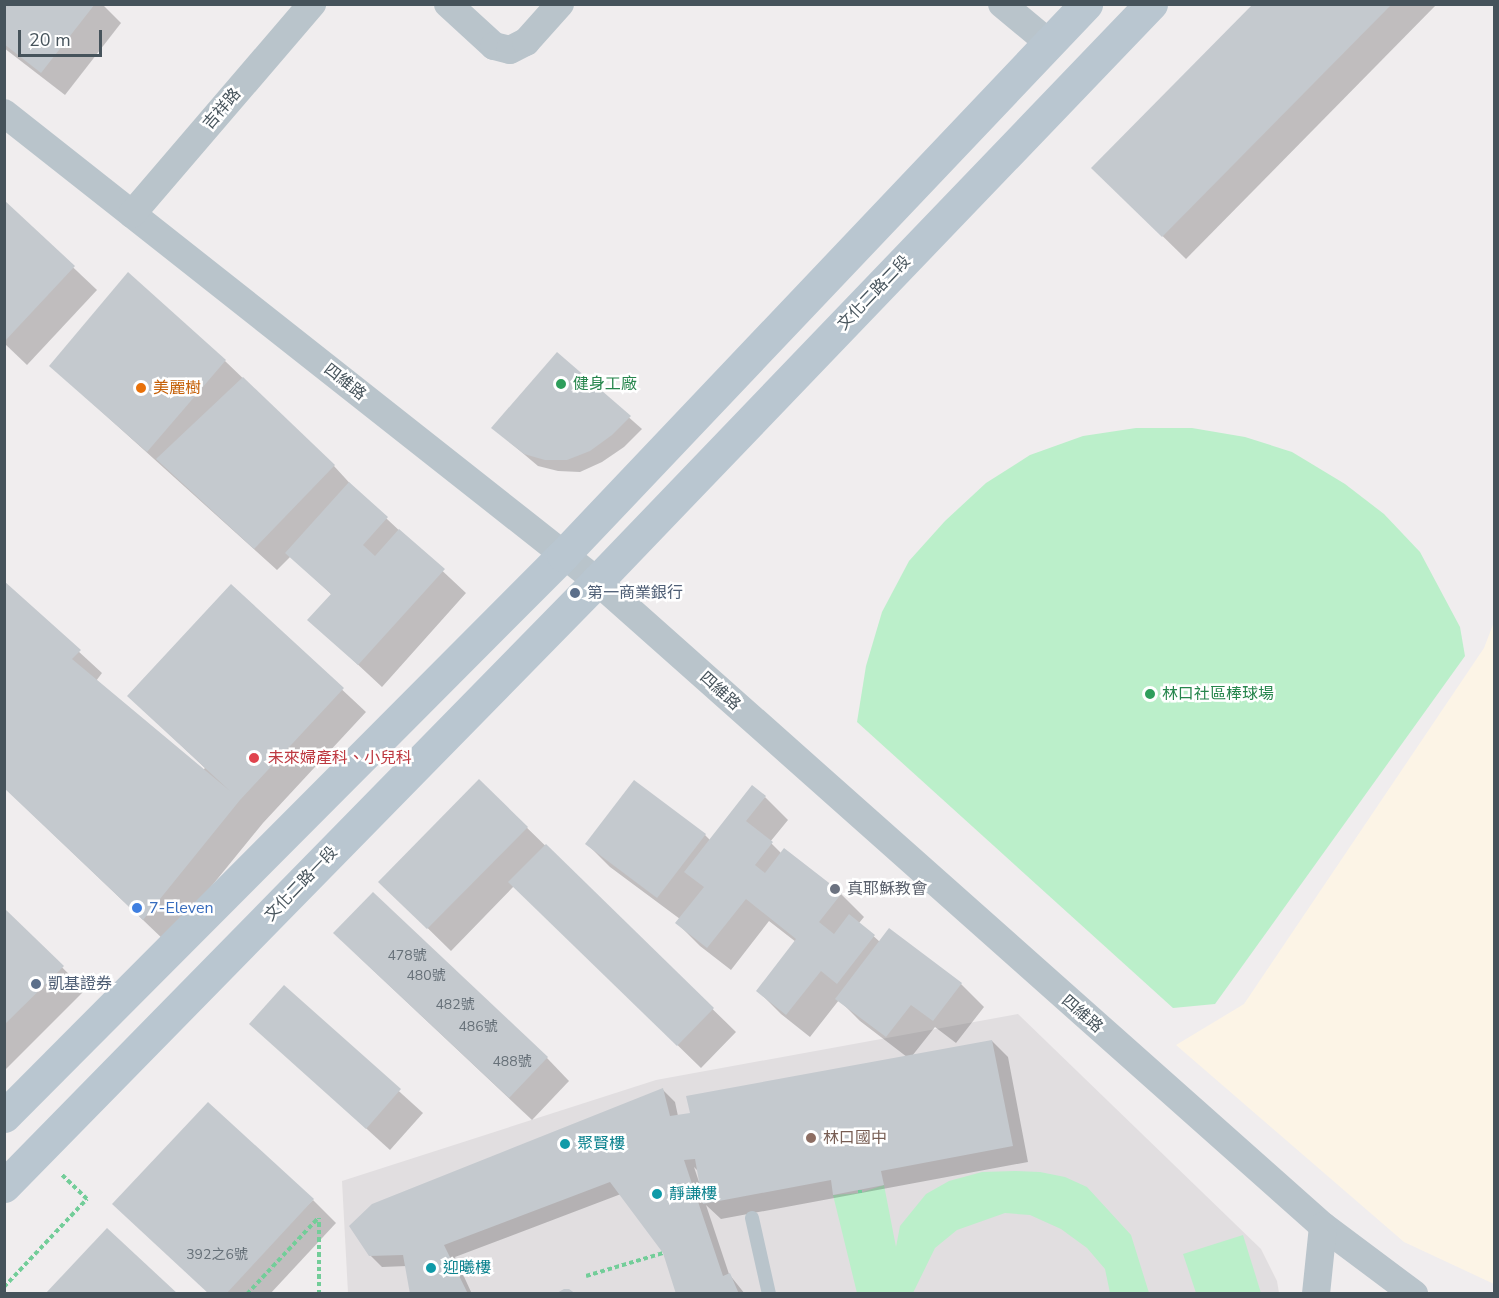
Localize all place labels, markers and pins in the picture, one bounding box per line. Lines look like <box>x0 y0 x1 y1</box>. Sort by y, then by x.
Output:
place label: 健身工廠 <box>573 374 637 394</box>
marker: 健身工廠 <box>554 377 568 391</box>
place label: 美麗樹 <box>153 378 201 398</box>
marker: 美麗樹 <box>134 381 148 395</box>
place label: 第一商業銀行 <box>587 583 683 603</box>
marker: 第一商業銀行 <box>568 586 582 600</box>
place label: 林口社區棒球場 <box>1162 684 1274 704</box>
marker: 林口社區棒球場 <box>1143 687 1157 701</box>
place label: 未來婦產科、小兒科 <box>268 748 412 768</box>
marker: 未來婦產科、小兒科 <box>245 749 263 767</box>
place label: 真耶穌教會 <box>847 879 927 899</box>
marker: 真耶穌教會 <box>828 882 842 896</box>
place label: 7-Eleven <box>149 898 213 918</box>
marker: 7-Eleven <box>130 901 144 915</box>
place label: 凱基證券 <box>48 974 112 994</box>
marker: 凱基證券 <box>29 977 43 991</box>
place label: 林口國中 <box>823 1128 887 1148</box>
marker: 林口國中 <box>804 1131 818 1145</box>
place label: 聚賢樓 <box>577 1134 625 1154</box>
marker: 聚賢樓 <box>558 1137 572 1151</box>
place label: 靜謙樓 <box>669 1184 717 1204</box>
marker: 靜謙樓 <box>650 1187 664 1201</box>
place label: 迎曦樓 <box>443 1258 491 1278</box>
marker: 迎曦樓 <box>424 1261 438 1275</box>

